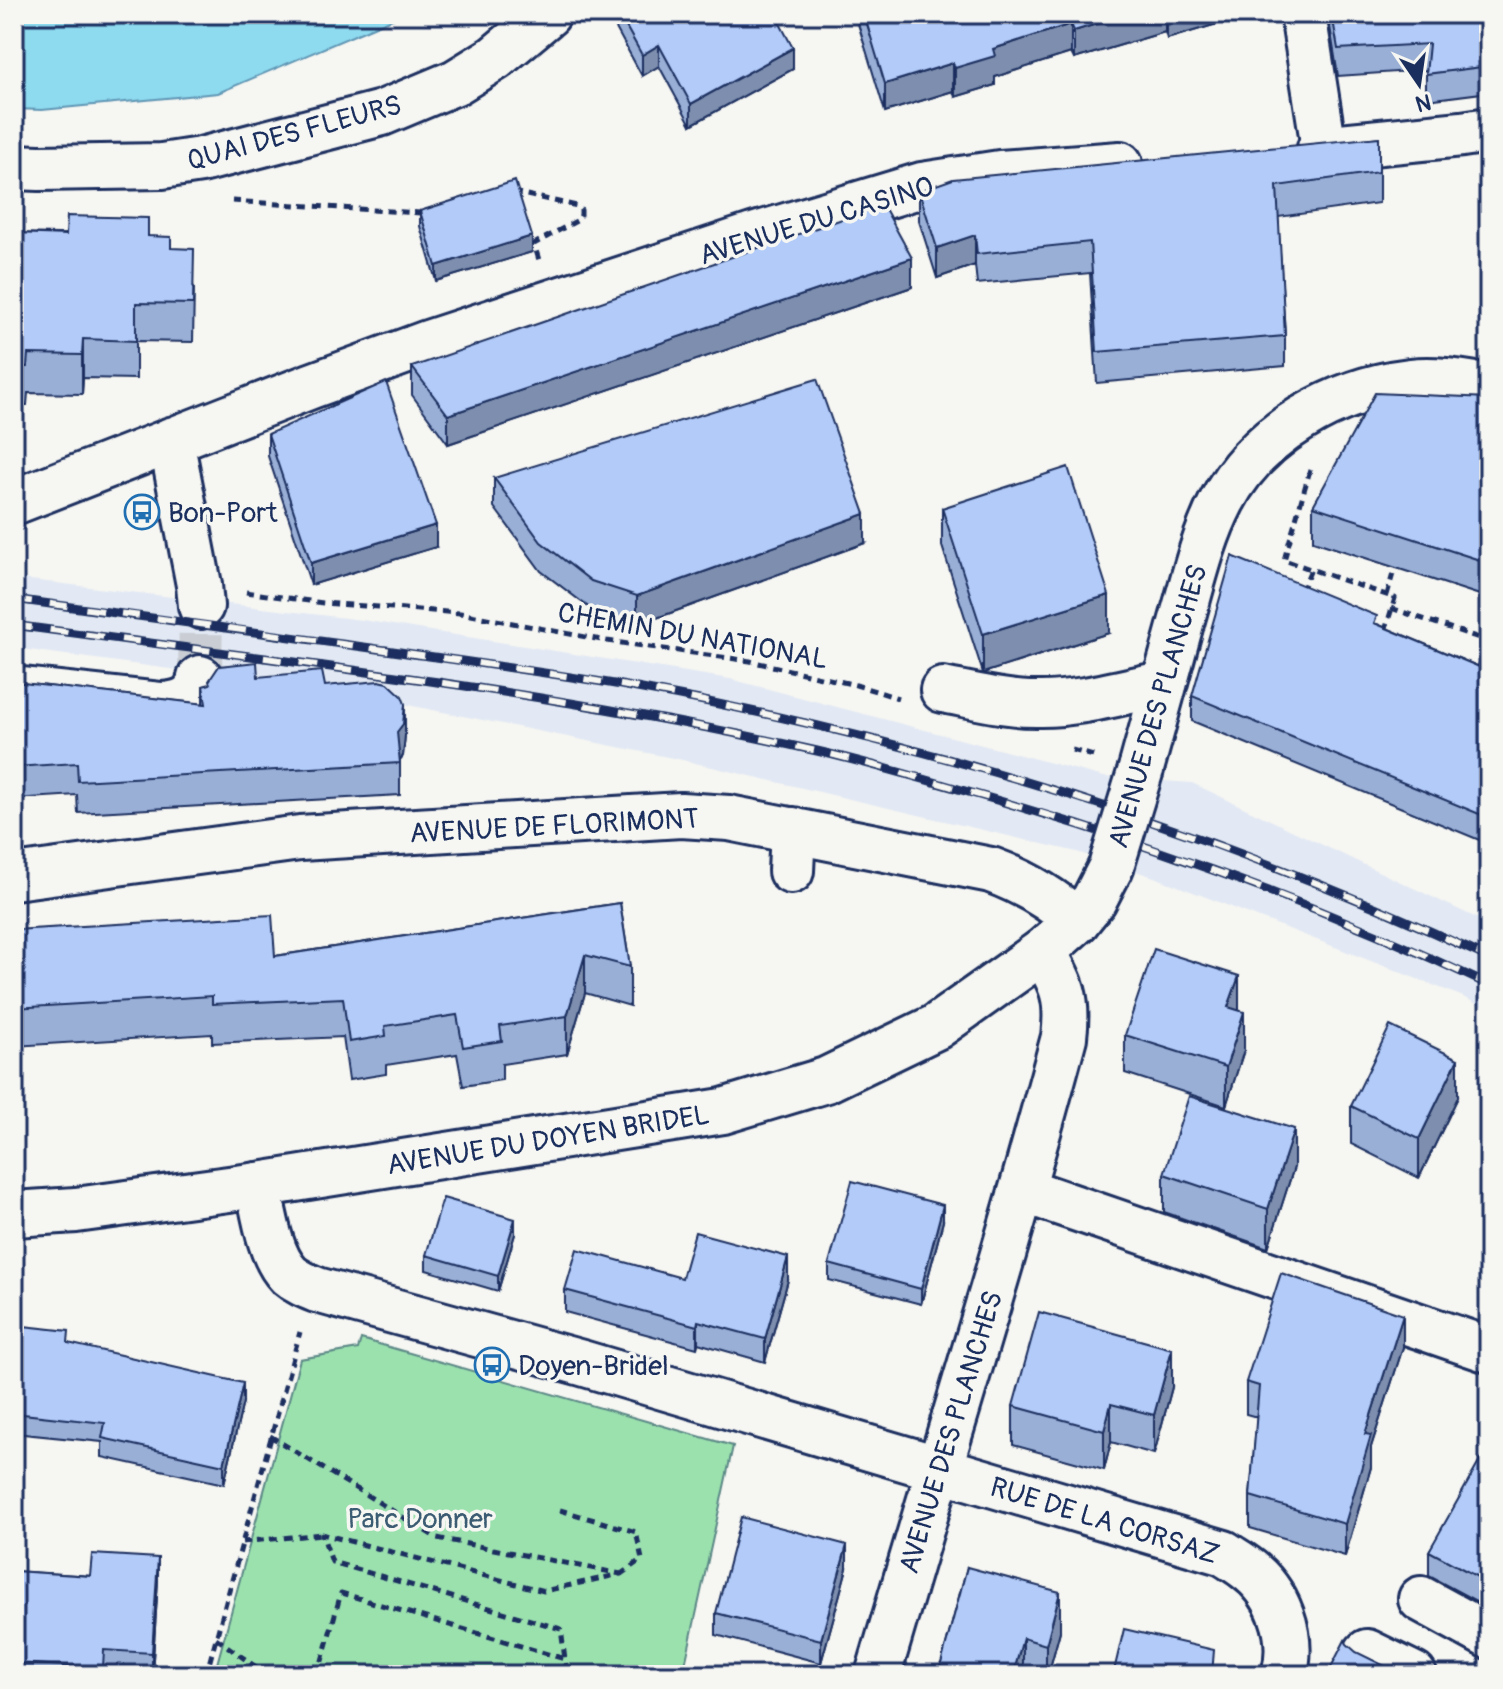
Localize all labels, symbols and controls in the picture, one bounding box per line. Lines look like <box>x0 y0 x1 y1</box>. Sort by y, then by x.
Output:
north arrow <box>1379 44 1459 124</box>
text: N <box>1413 87 1434 118</box>
street label: QUAI DES FLEURS <box>183 88 405 179</box>
street label: AVENUE DU CASINO <box>695 169 938 274</box>
bus stop icon: Bon-Port <box>123 493 161 531</box>
place label: Bon-Port <box>168 496 278 531</box>
street label: AVENUE DES PLANCHES <box>1101 561 1216 852</box>
street label: CHEMIN DU NATIONAL <box>555 595 831 677</box>
street label: AVENUE DE FLORIMONT <box>409 801 700 852</box>
street label: AVENUE DU DOYEN BRIDEL <box>384 1098 712 1183</box>
street label: AVENUE DES PLANCHES <box>892 1287 1011 1578</box>
bus stop icon: Doyen-Bridel <box>473 1346 511 1384</box>
place label: Doyen-Bridel <box>518 1349 669 1384</box>
street label: RUE DE LA CORSAZ <box>986 1470 1223 1573</box>
park label: Parc Donner <box>347 1502 493 1537</box>

